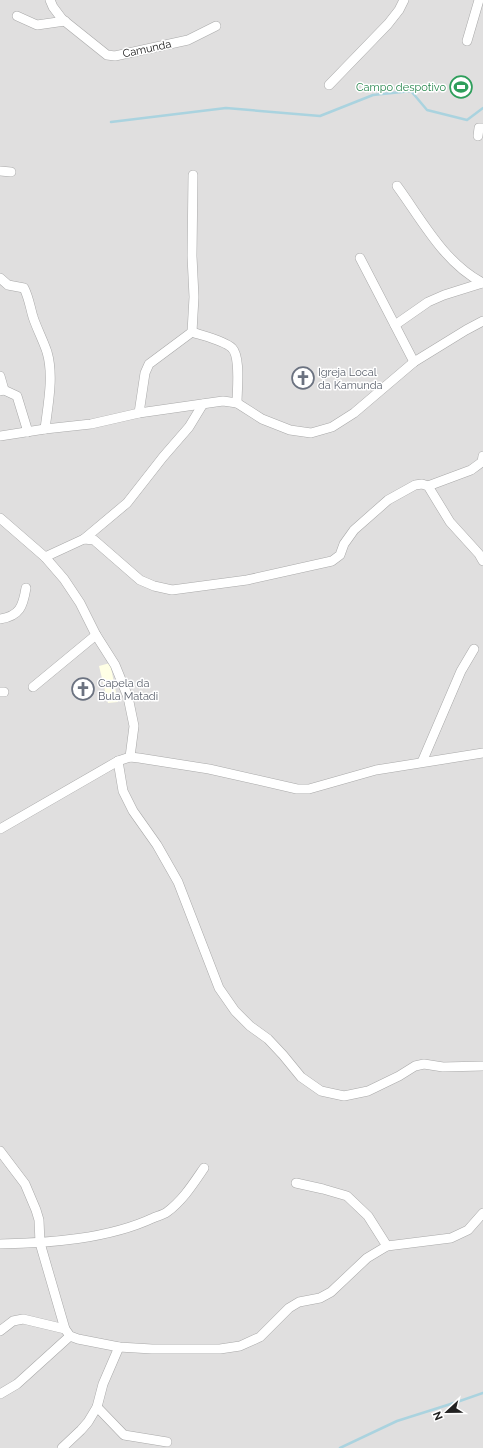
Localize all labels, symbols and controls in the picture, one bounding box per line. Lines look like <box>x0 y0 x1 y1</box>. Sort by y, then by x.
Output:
street label: Camunda <box>121 38 173 60</box>
sports icon: Campo despotivo <box>448 74 474 100</box>
place label: Campo despotivo <box>356 81 446 94</box>
church icon: Igreja Local da Kamunda <box>290 365 316 391</box>
place label: Igreja Local da Kamunda <box>318 366 383 392</box>
church icon: Capela da Bula Matadi <box>70 676 96 702</box>
place label: Capela da Bula Matadi <box>98 677 158 703</box>
north arrow <box>427 1392 467 1432</box>
text: N <box>431 1409 446 1422</box>

